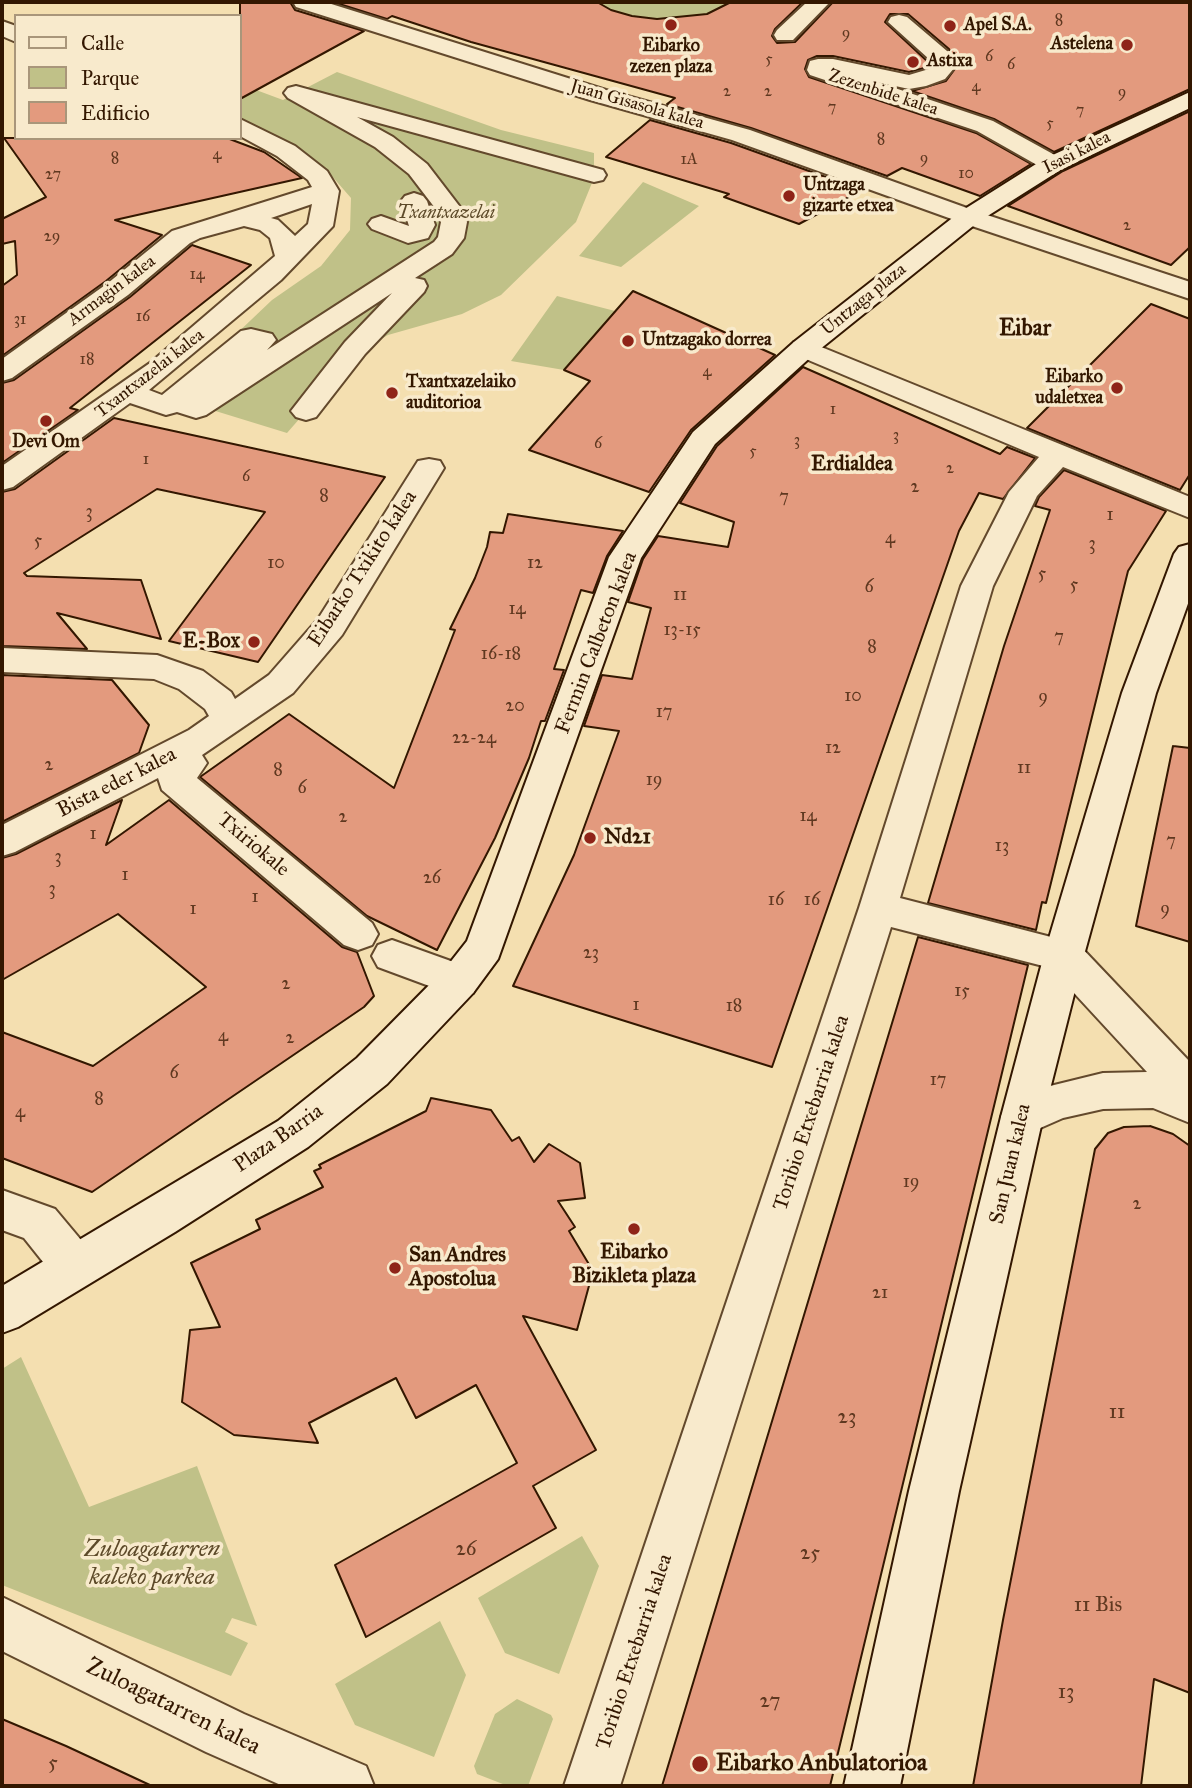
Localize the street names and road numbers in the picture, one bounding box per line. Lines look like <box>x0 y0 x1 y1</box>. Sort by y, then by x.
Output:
street label: Zezenbide kalea <box>825 65 941 121</box>
street label: Juan Gisasola kalea <box>568 76 706 134</box>
street label: Isasi kalea <box>1040 127 1114 179</box>
street label: Armagin kalea <box>64 251 160 331</box>
street label: Untzaga plaza <box>817 259 911 341</box>
street label: Txantxazelai kalea <box>91 325 209 423</box>
street label: Eibarko Txikito kalea <box>303 486 423 652</box>
street label: Fermin Calbeton kalea <box>551 548 643 738</box>
street label: Bista eder kalea <box>53 742 181 824</box>
street label: Txiriokale <box>212 808 294 882</box>
street label: Toribio Etxebarria kalea <box>768 1012 856 1214</box>
street label: Plaza Barria <box>230 1099 328 1179</box>
street label: San Juan kalea <box>985 1101 1037 1227</box>
street label: Toribio Etxebarria kalea <box>591 1551 679 1753</box>
street label: Zuloagatarren kalea <box>81 1652 265 1762</box>

